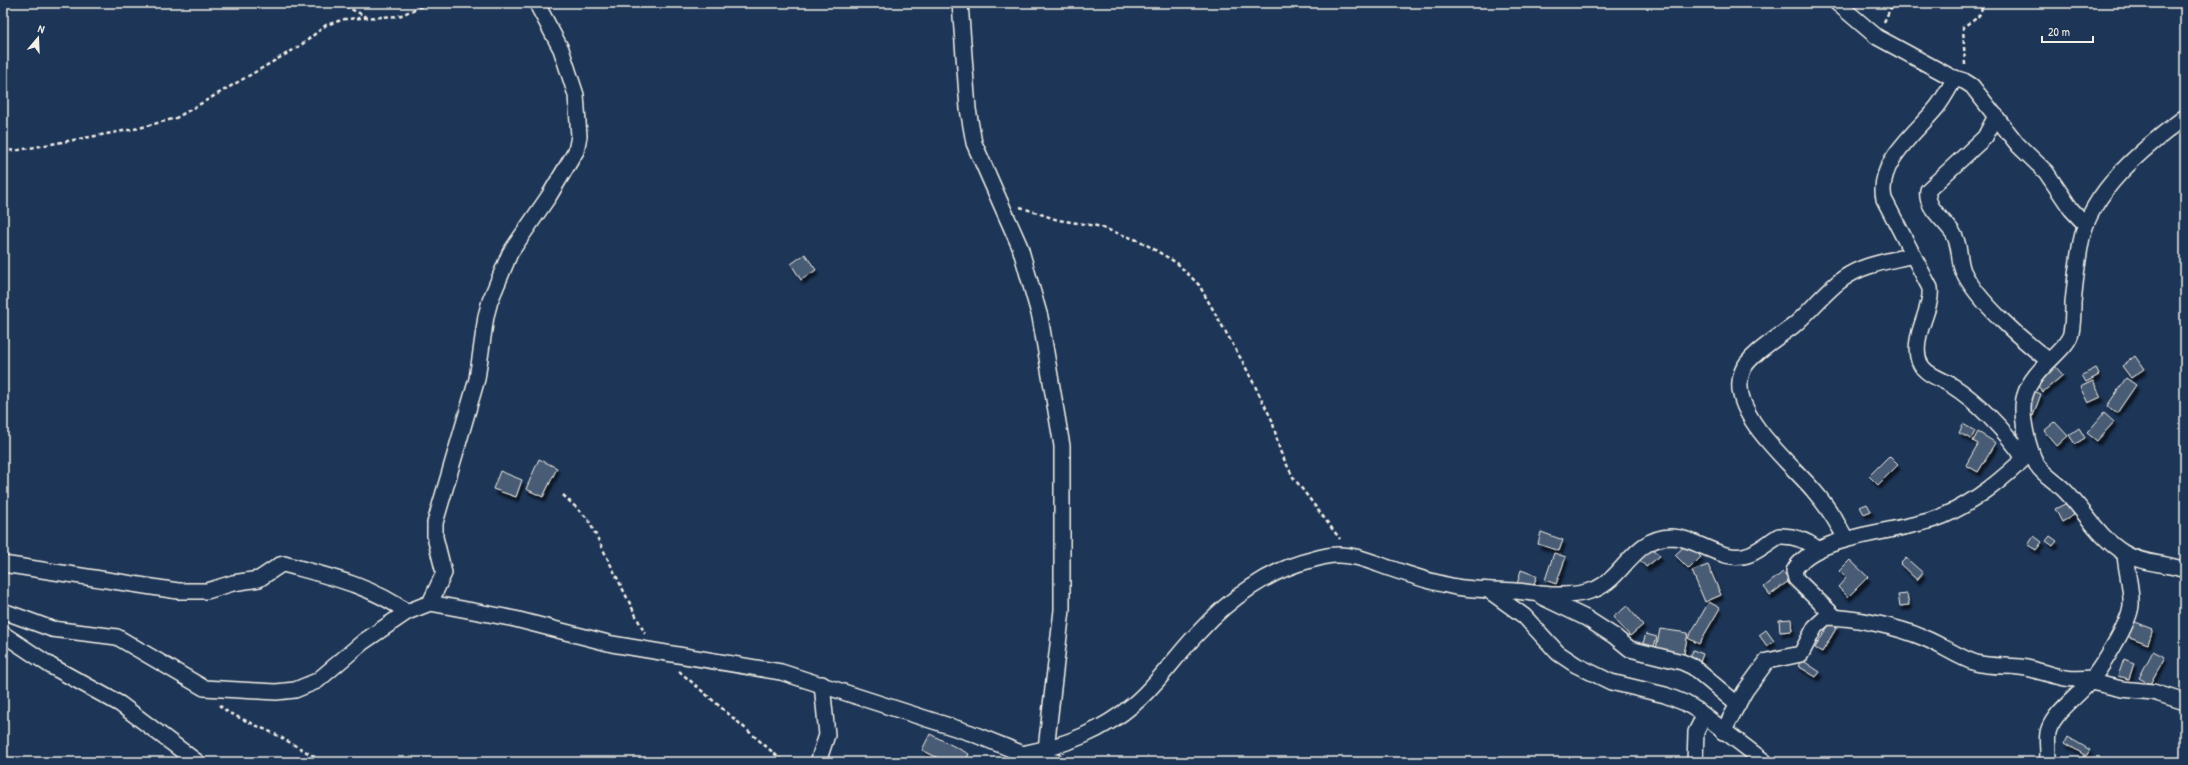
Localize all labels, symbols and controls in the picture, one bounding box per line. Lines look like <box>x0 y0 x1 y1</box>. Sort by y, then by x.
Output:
north arrow <box>18 18 58 58</box>
scale bar <box>2042 18 2093 44</box>
text: N <box>36 21 46 36</box>
text: 20 m <box>2048 23 2070 40</box>

